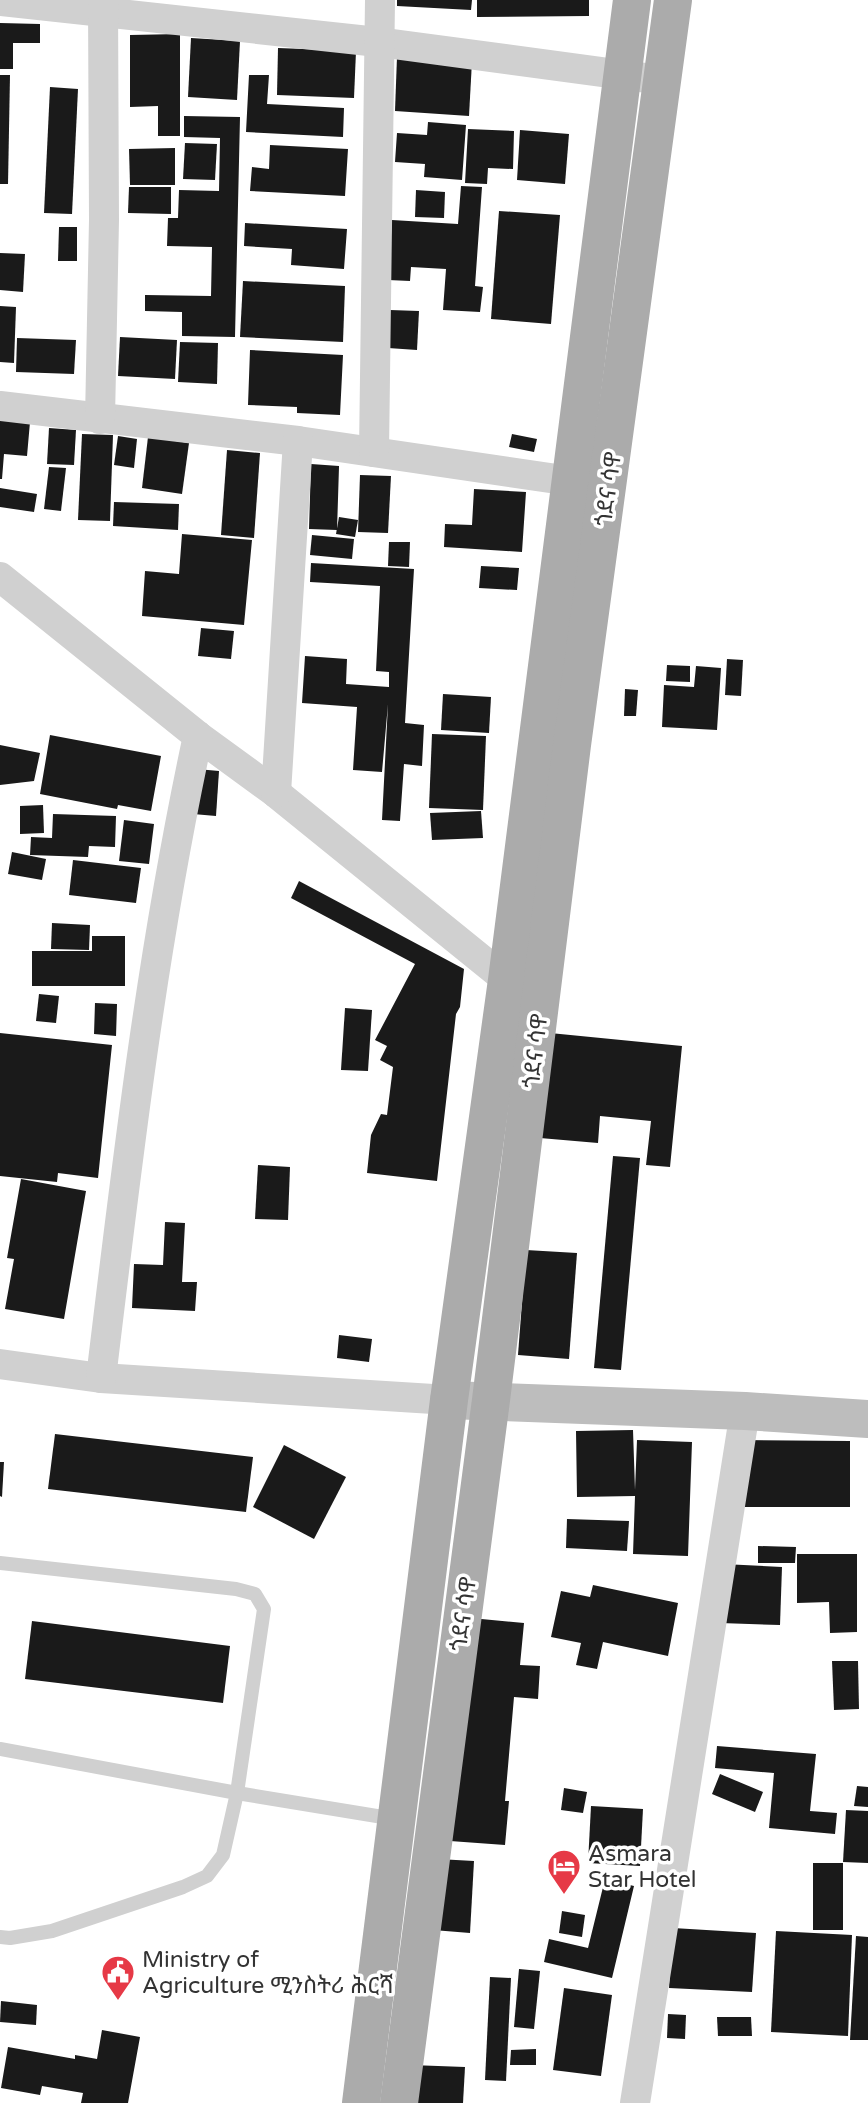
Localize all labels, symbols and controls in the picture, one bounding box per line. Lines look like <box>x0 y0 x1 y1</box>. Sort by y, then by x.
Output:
street label: ጎደና ሳዋ <box>590 450 628 528</box>
street label: ጎደና ሳዋ <box>518 1012 554 1090</box>
street label: ጎደና ሳዋ <box>445 1575 483 1653</box>
place label: Asmara Star Hotel <box>588 1840 696 1894</box>
hotel icon: Asmara Star Hotel <box>545 1847 583 1896</box>
place label: Ministry of Agriculture ሚንስትሪ ሕርሻ <box>142 1946 394 2000</box>
public building icon: Ministry of Agriculture ሚንስትሪ ሕርሻ <box>99 1953 137 2002</box>

